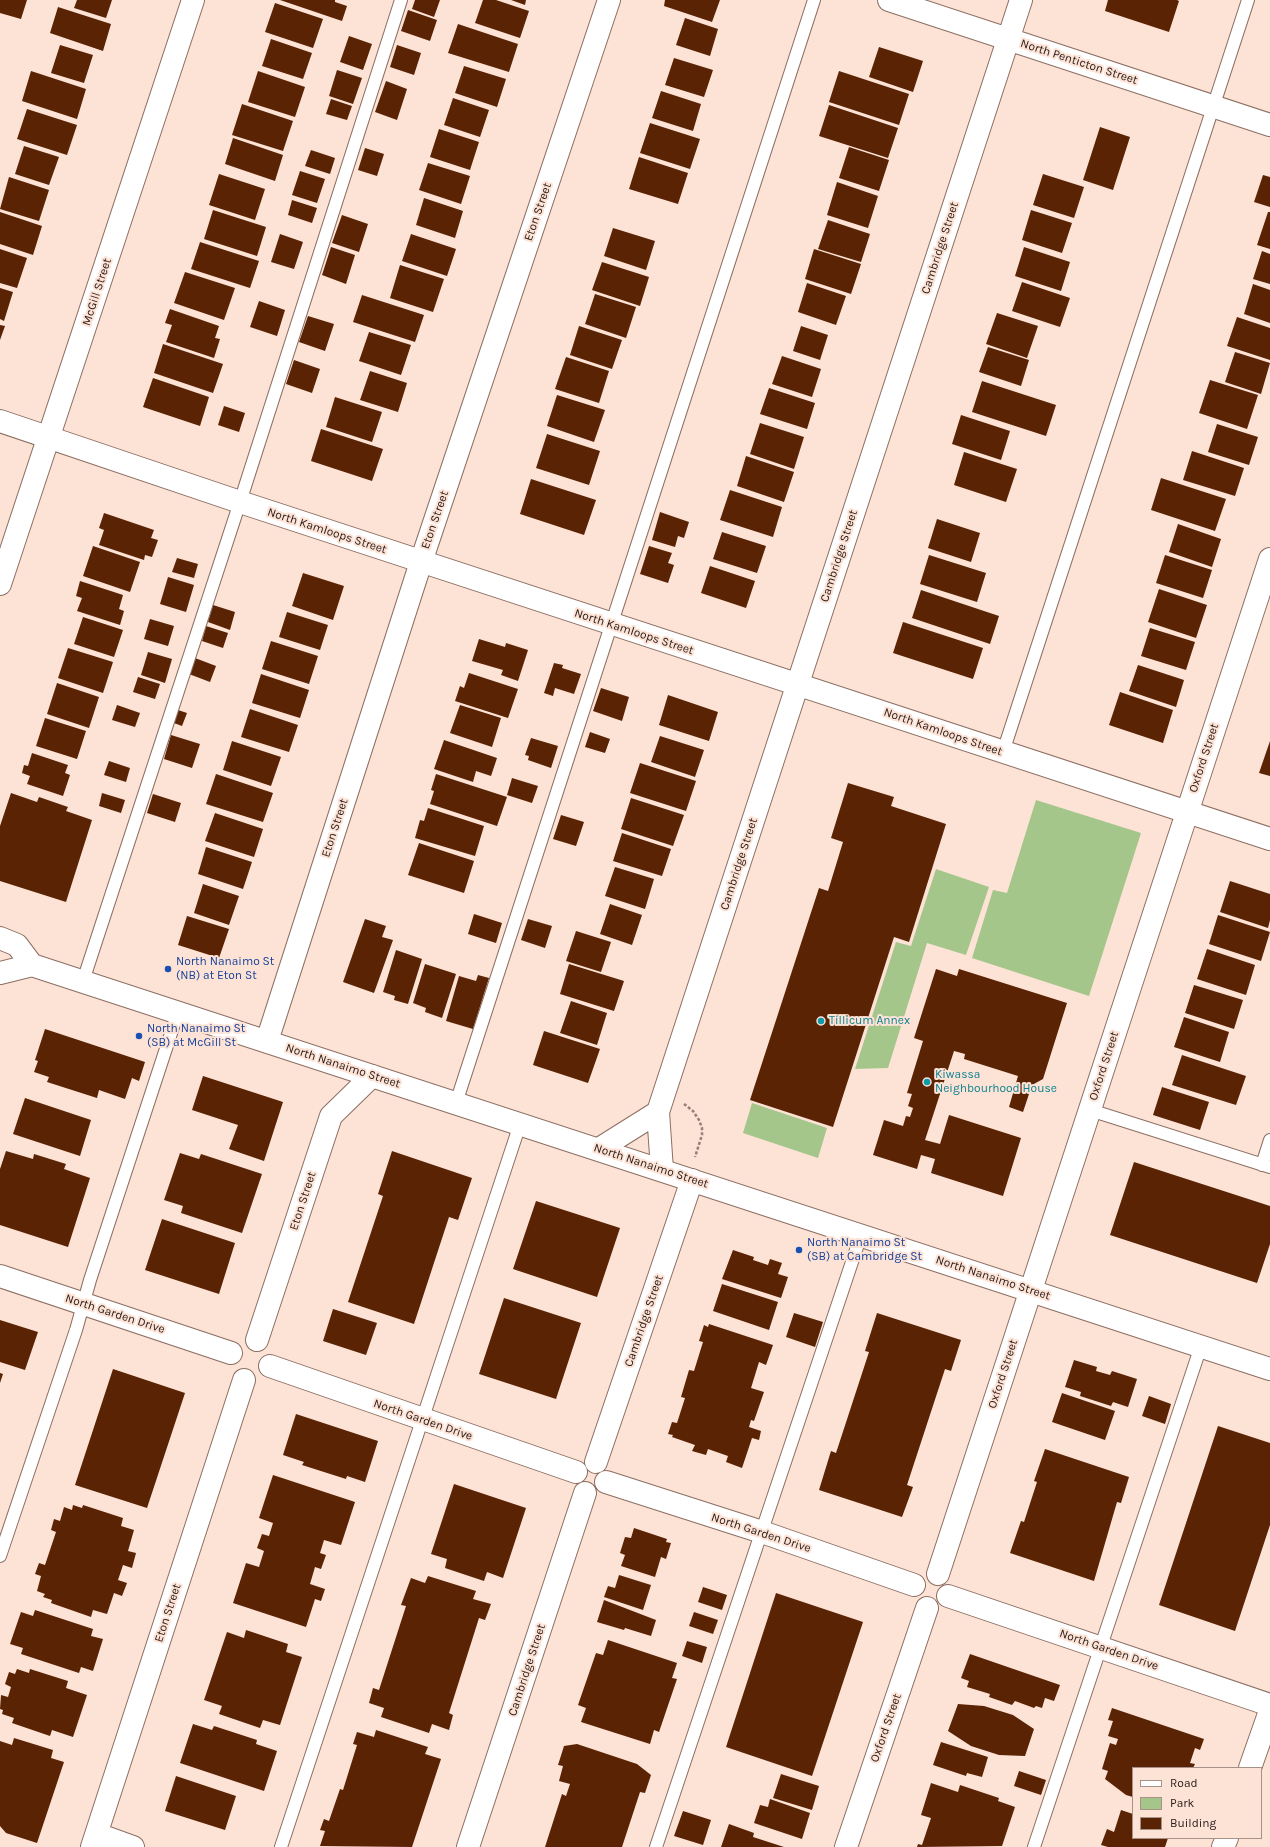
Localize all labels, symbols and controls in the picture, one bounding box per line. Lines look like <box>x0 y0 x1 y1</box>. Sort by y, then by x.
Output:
street label: North Penticton Street <box>1019 36 1139 88</box>
street label: Eton Street <box>521 181 555 243</box>
street label: Cambridge Street <box>918 200 962 296</box>
street label: McGill Street <box>79 256 115 328</box>
street label: Eton Street <box>418 489 452 551</box>
street label: North Kamloops Street <box>266 505 388 557</box>
street label: Cambridge Street <box>817 508 861 604</box>
street label: North Kamloops Street <box>573 606 695 658</box>
street label: North Kamloops Street <box>882 705 1004 759</box>
street label: Oxford Street <box>1186 722 1222 794</box>
street label: Eton Street <box>319 797 351 859</box>
street label: Cambridge Street <box>717 816 761 912</box>
place label: North Nanaimo St (NB) at Eton St <box>176 955 274 983</box>
marker: North Nanaimo St (NB) at Eton St <box>163 964 173 974</box>
place label: Tillicum Annex <box>829 1014 910 1028</box>
marker: Tillicum Annex <box>816 1016 826 1026</box>
place label: North Nanaimo St (SB) at McGill St <box>147 1022 245 1050</box>
street label: Oxford Street <box>1086 1030 1122 1102</box>
marker: North Nanaimo St (SB) at McGill St <box>134 1031 144 1041</box>
street label: North Nanaimo Street <box>284 1041 402 1091</box>
place label: Kiwassa Neighbourhood House <box>935 1068 1057 1096</box>
marker: Kiwassa Neighbourhood House <box>922 1077 932 1087</box>
street label: North Nanaimo Street <box>592 1141 710 1191</box>
street label: Eton Street <box>287 1170 319 1232</box>
place label: North Nanaimo St (SB) at Cambridge St <box>807 1236 922 1264</box>
marker: North Nanaimo St (SB) at Cambridge St <box>794 1245 804 1255</box>
street label: North Nanaimo Street <box>934 1253 1052 1303</box>
street label: Cambridge Street <box>622 1273 666 1369</box>
street label: North Garden Drive <box>63 1291 167 1337</box>
street label: Oxford Street <box>985 1338 1021 1410</box>
street label: North Garden Drive <box>372 1396 474 1444</box>
street label: North Garden Drive <box>709 1510 813 1556</box>
street label: Eton Street <box>152 1582 184 1644</box>
street label: Cambridge Street <box>505 1622 549 1718</box>
street label: North Garden Drive <box>1058 1626 1160 1674</box>
street label: Oxford Street <box>868 1692 904 1764</box>
legend <box>1132 1767 1262 1839</box>
text: Road <box>1170 1776 1198 1790</box>
text: Park <box>1170 1796 1194 1810</box>
text: Building <box>1170 1816 1216 1830</box>

